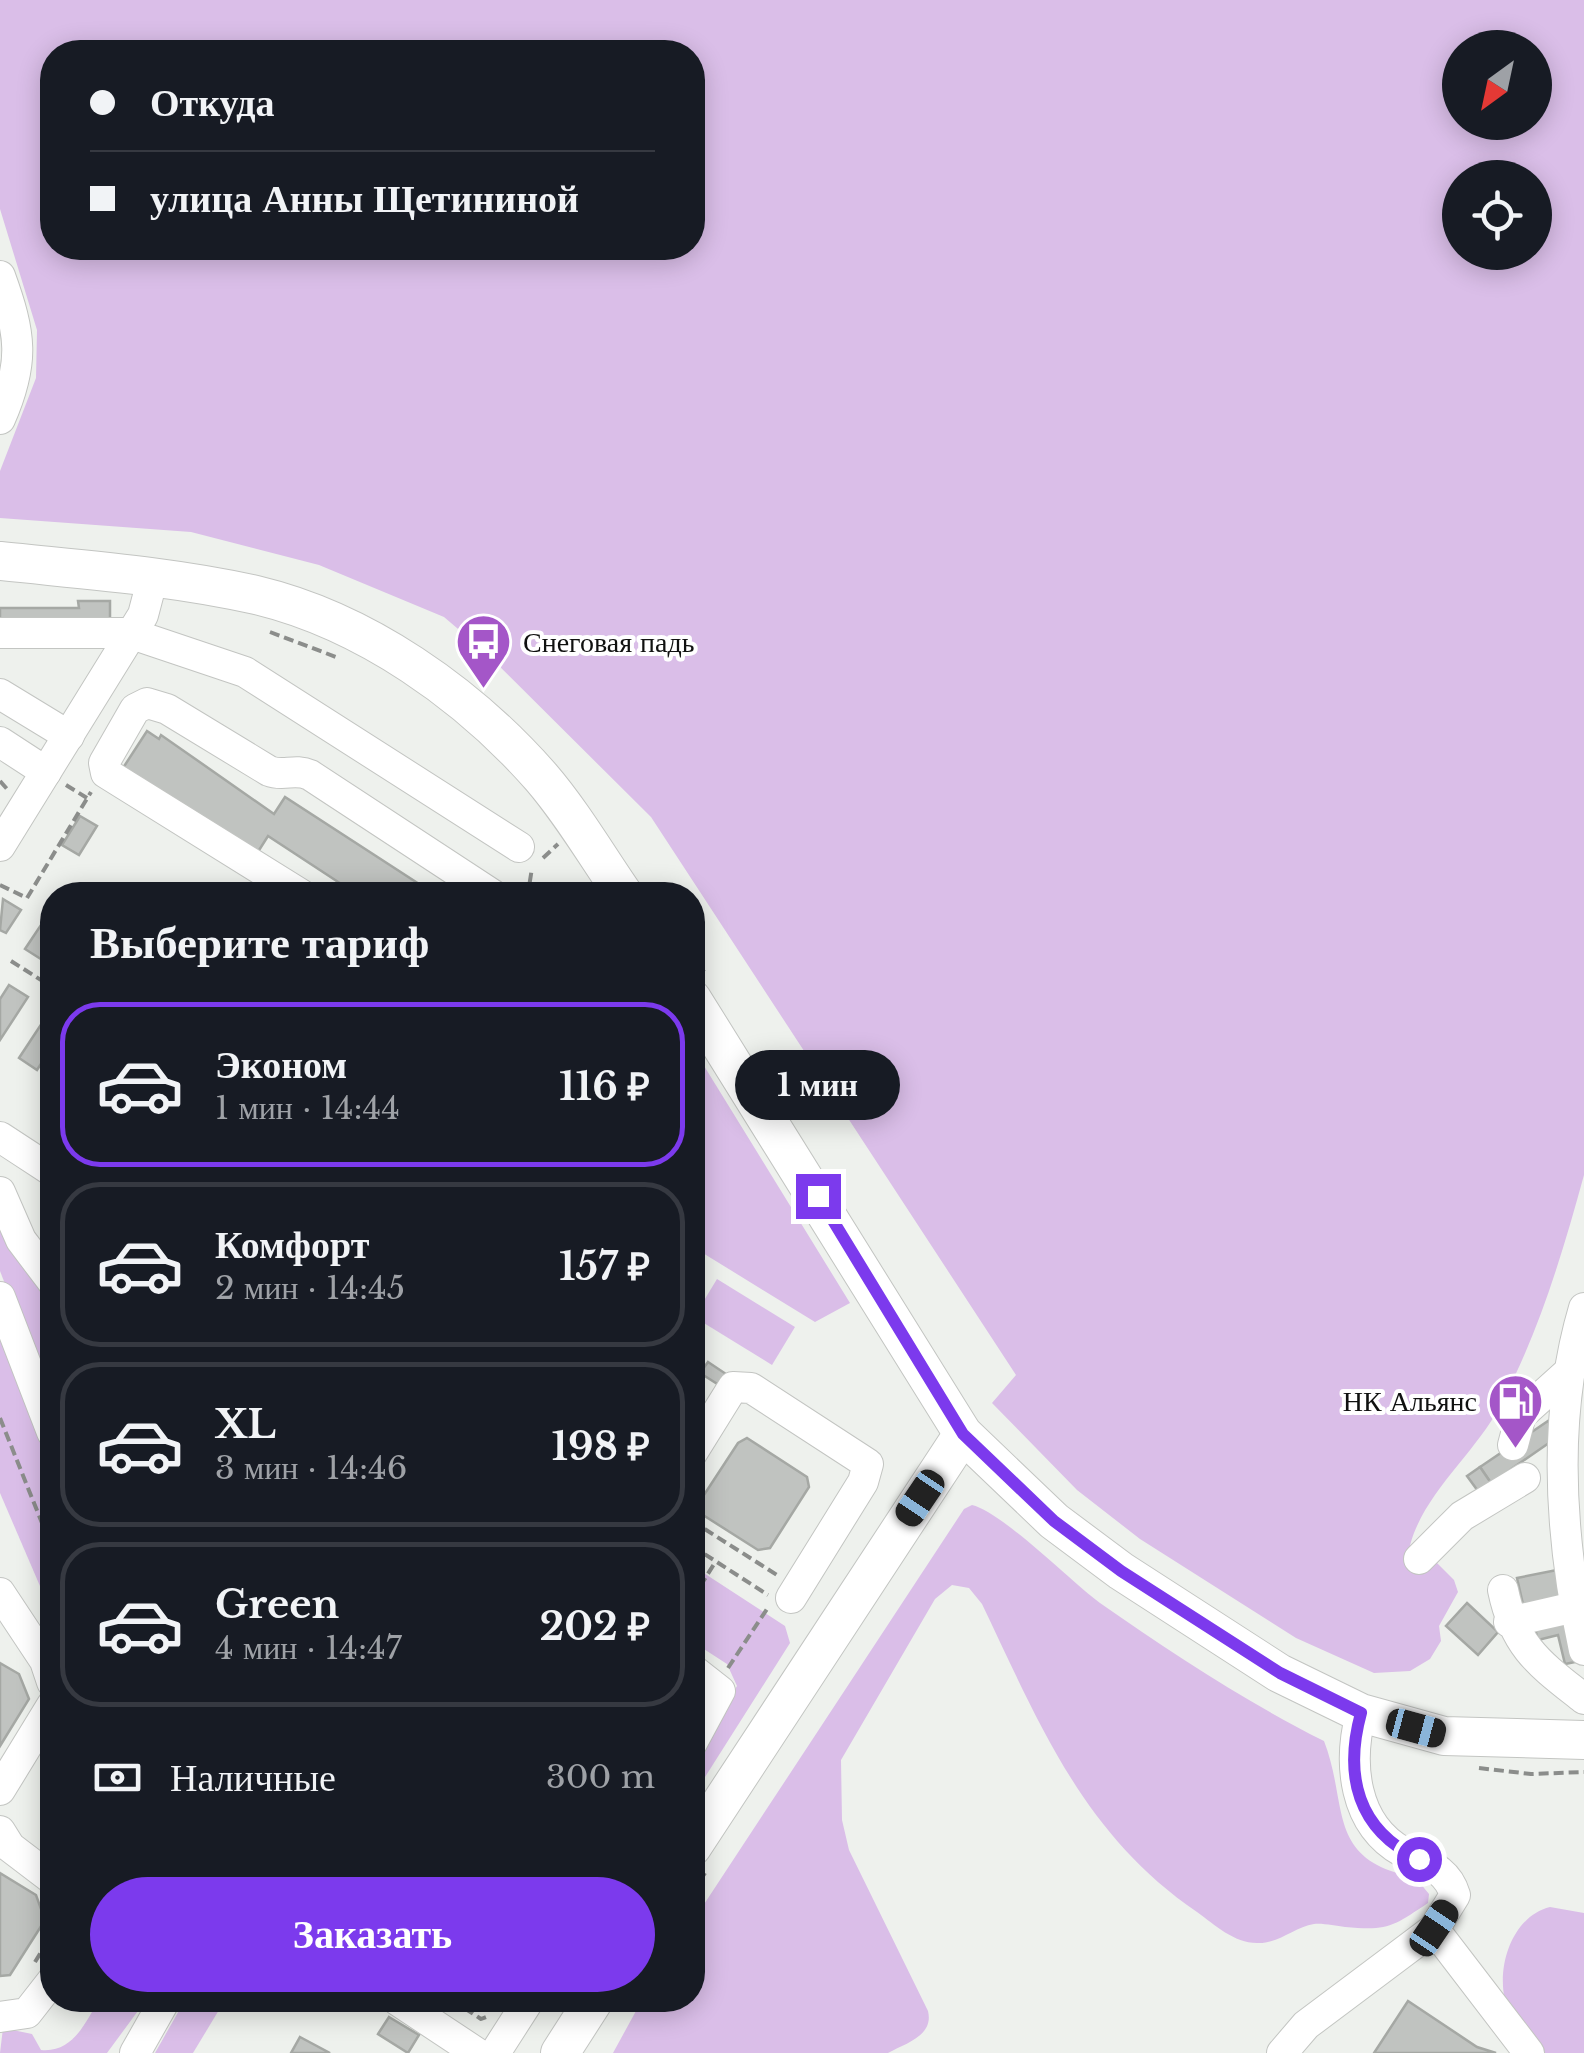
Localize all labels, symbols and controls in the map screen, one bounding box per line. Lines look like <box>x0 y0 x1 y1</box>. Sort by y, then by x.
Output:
north arrow <box>1442 30 1552 140</box>
map controls <box>1442 30 1552 270</box>
text: Откуда <box>150 79 274 126</box>
button: locate <box>1442 160 1552 270</box>
text: улица Анны Щетининой <box>150 175 579 222</box>
bus stop icon: Снеговая падь <box>454 612 514 691</box>
place label: Снеговая падь <box>523 625 695 660</box>
text: Выберите тариф <box>90 914 429 970</box>
icon: car <box>95 1040 185 1130</box>
text: Эконом <box>215 1041 347 1088</box>
callout: 1 мин <box>736 1051 900 1121</box>
text: 116 ₽ <box>559 1063 650 1110</box>
text: 1 мин <box>777 1065 858 1105</box>
text: 1 мин · 14:44 <box>215 1088 400 1128</box>
route end <box>796 1174 841 1219</box>
icon: car <box>95 1220 185 1310</box>
text: Комфорт <box>215 1221 369 1268</box>
text: 157 ₽ <box>559 1243 650 1290</box>
text: 2 мин · 14:45 <box>215 1268 405 1308</box>
fuel station icon: НК Альянс <box>1486 1371 1546 1450</box>
place label: НК Альянс <box>1343 1384 1477 1419</box>
icon: car <box>95 1400 185 1490</box>
text: XL <box>215 1401 276 1448</box>
text: 198 ₽ <box>551 1423 650 1470</box>
text: 3 мин · 14:46 <box>215 1448 407 1488</box>
car <box>891 1465 949 1531</box>
icon: car <box>95 1580 185 1670</box>
text: Green <box>215 1581 339 1628</box>
text: 202 ₽ <box>540 1603 650 1650</box>
text: 4 мин · 14:47 <box>215 1628 402 1668</box>
car <box>1383 1706 1449 1750</box>
icon: cash <box>90 1750 145 1805</box>
text: Наличные <box>170 1754 336 1801</box>
text: 300 m <box>546 1757 655 1797</box>
route start <box>1397 1837 1442 1882</box>
button: Заказать <box>90 1877 655 1992</box>
car <box>1405 1895 1463 1961</box>

